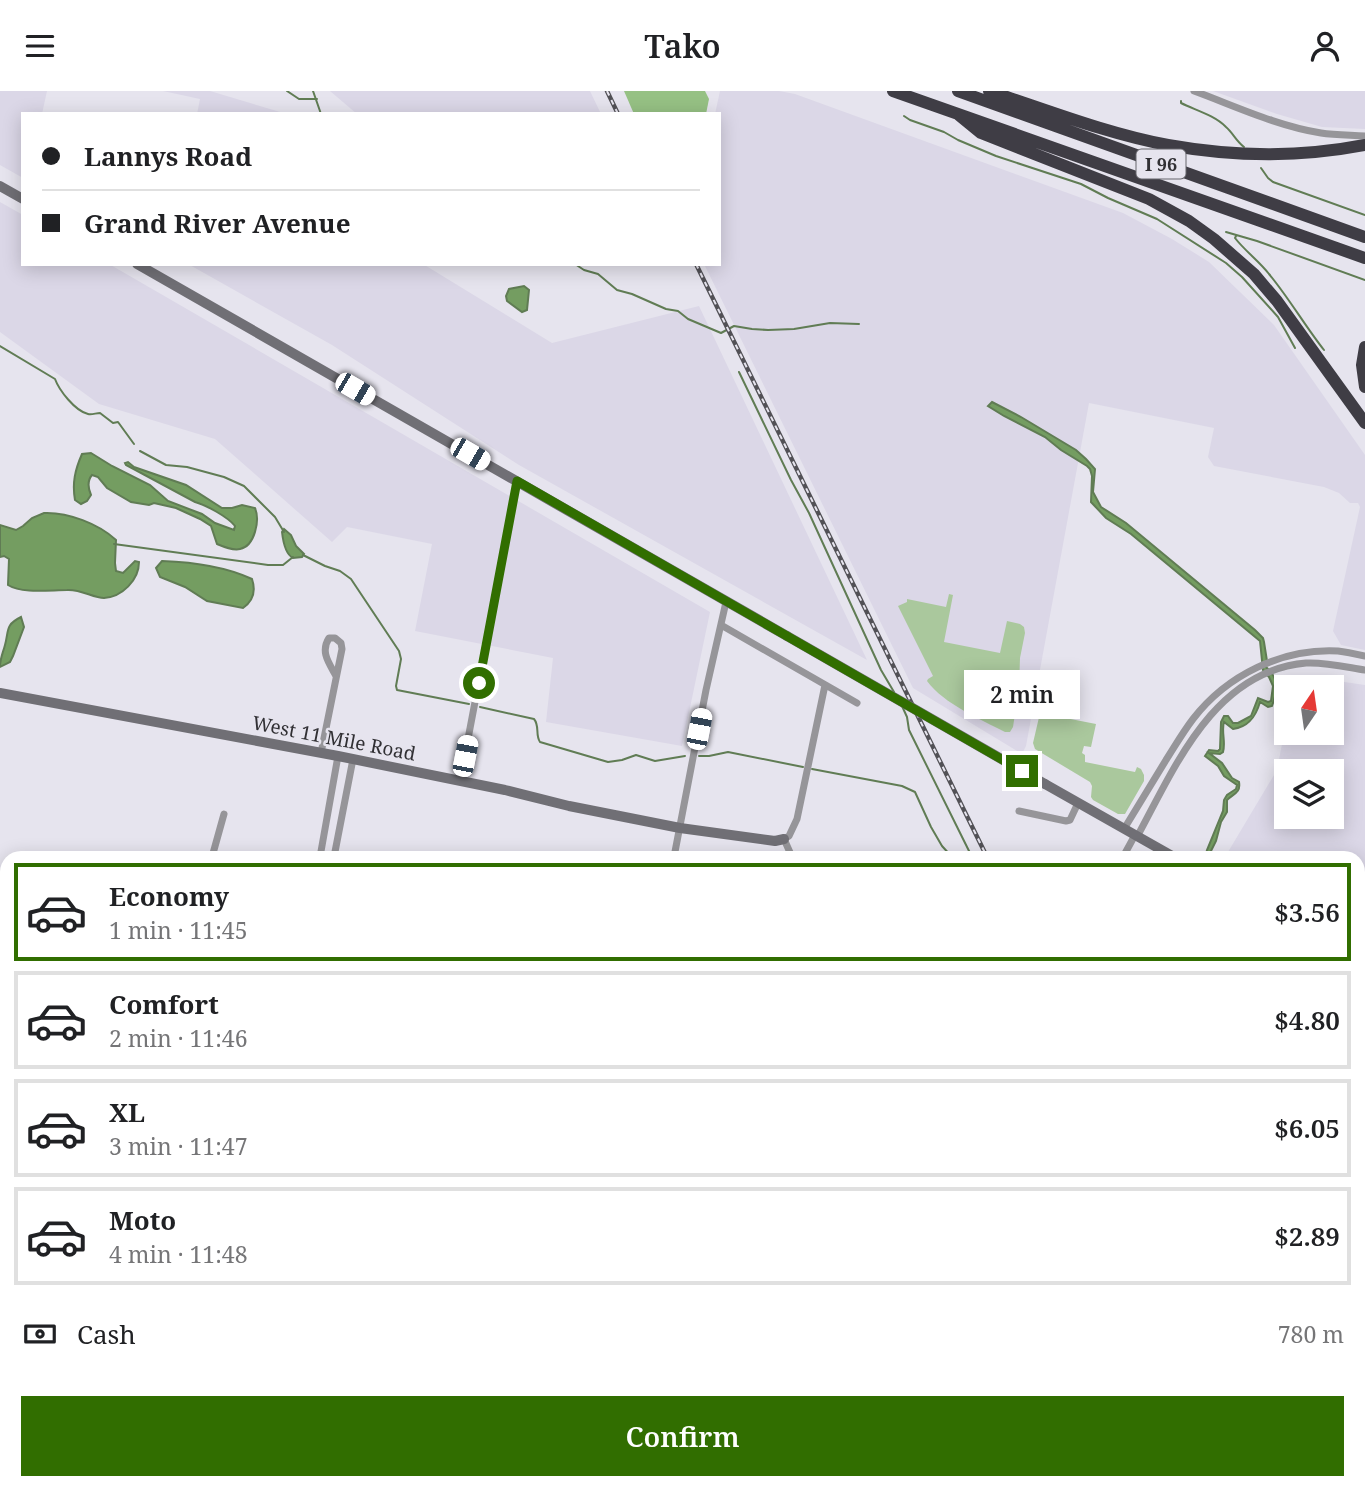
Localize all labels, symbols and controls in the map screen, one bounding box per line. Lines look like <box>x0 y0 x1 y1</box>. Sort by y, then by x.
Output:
text: Tako <box>644 24 721 67</box>
icon: menu <box>21 27 59 65</box>
icon: person <box>1306 27 1344 65</box>
text: Lannys Road <box>84 138 252 174</box>
road number: I 96 <box>1136 149 1186 179</box>
text: Grand River Avenue <box>84 205 351 241</box>
car <box>332 369 379 409</box>
car <box>447 434 494 474</box>
route start <box>463 667 495 699</box>
callout: 2 min <box>964 669 1080 719</box>
north arrow <box>1274 675 1344 745</box>
map controls <box>1274 675 1344 829</box>
text: 2 min <box>990 678 1054 710</box>
car <box>685 706 714 752</box>
street label: West 11 Mile Road <box>250 709 418 767</box>
car <box>451 733 480 779</box>
route end <box>1006 755 1038 787</box>
button: layers <box>1274 759 1344 829</box>
text: Economy <box>109 878 229 914</box>
icon: car <box>25 881 88 944</box>
text: $3.56 <box>1274 894 1340 930</box>
text: 1 min · 11:45 <box>109 914 247 946</box>
text: Comfort <box>109 986 219 1022</box>
icon: car <box>25 989 88 1052</box>
text: $4.80 <box>1274 1002 1340 1038</box>
text: 2 min · 11:46 <box>109 1022 247 1054</box>
text: XL <box>109 1094 145 1130</box>
icon: car <box>25 1097 88 1160</box>
text: $6.05 <box>1274 1110 1340 1146</box>
text: 3 min · 11:47 <box>109 1130 247 1162</box>
text: Moto <box>109 1202 176 1238</box>
icon: car <box>25 1205 88 1268</box>
text: $2.89 <box>1274 1218 1340 1254</box>
text: 4 min · 11:48 <box>109 1238 247 1270</box>
icon: cash <box>21 1315 59 1353</box>
text: Cash <box>77 1316 136 1352</box>
text: 780 m <box>1278 1318 1344 1350</box>
button: Confirm <box>21 1396 1344 1476</box>

